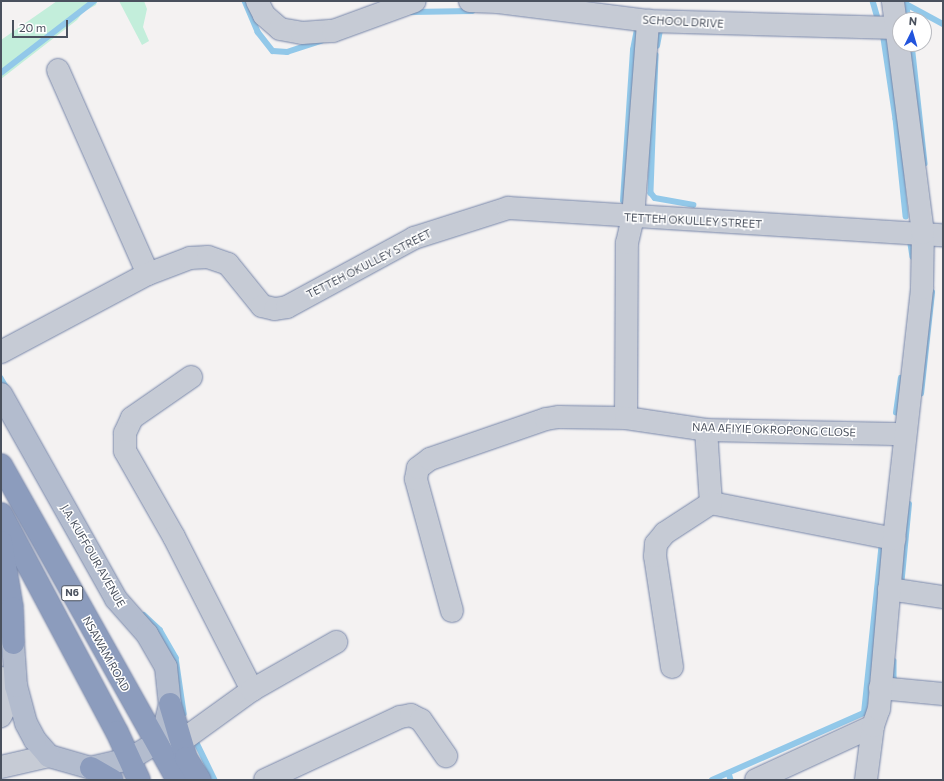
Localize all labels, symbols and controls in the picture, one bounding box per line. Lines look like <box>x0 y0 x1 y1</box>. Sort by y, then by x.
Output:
scale bar <box>14 12 70 38</box>
north arrow <box>892 12 932 52</box>
street label: SCHOOL DRIVE <box>642 13 724 31</box>
text: N <box>908 14 918 27</box>
text: 20 m <box>19 20 46 34</box>
street label: TETTEH OKULLEY STREET <box>624 211 762 231</box>
street label: TETTEH OKULLEY STREET <box>304 227 434 301</box>
street label: NAA AFIYIE OKROPONG CLOSE <box>692 421 856 439</box>
street label: J.A. KUFFOUR AVENUE <box>58 502 128 610</box>
road number: N6 <box>61 585 83 601</box>
street label: NSAWAM ROAD <box>80 614 132 694</box>

